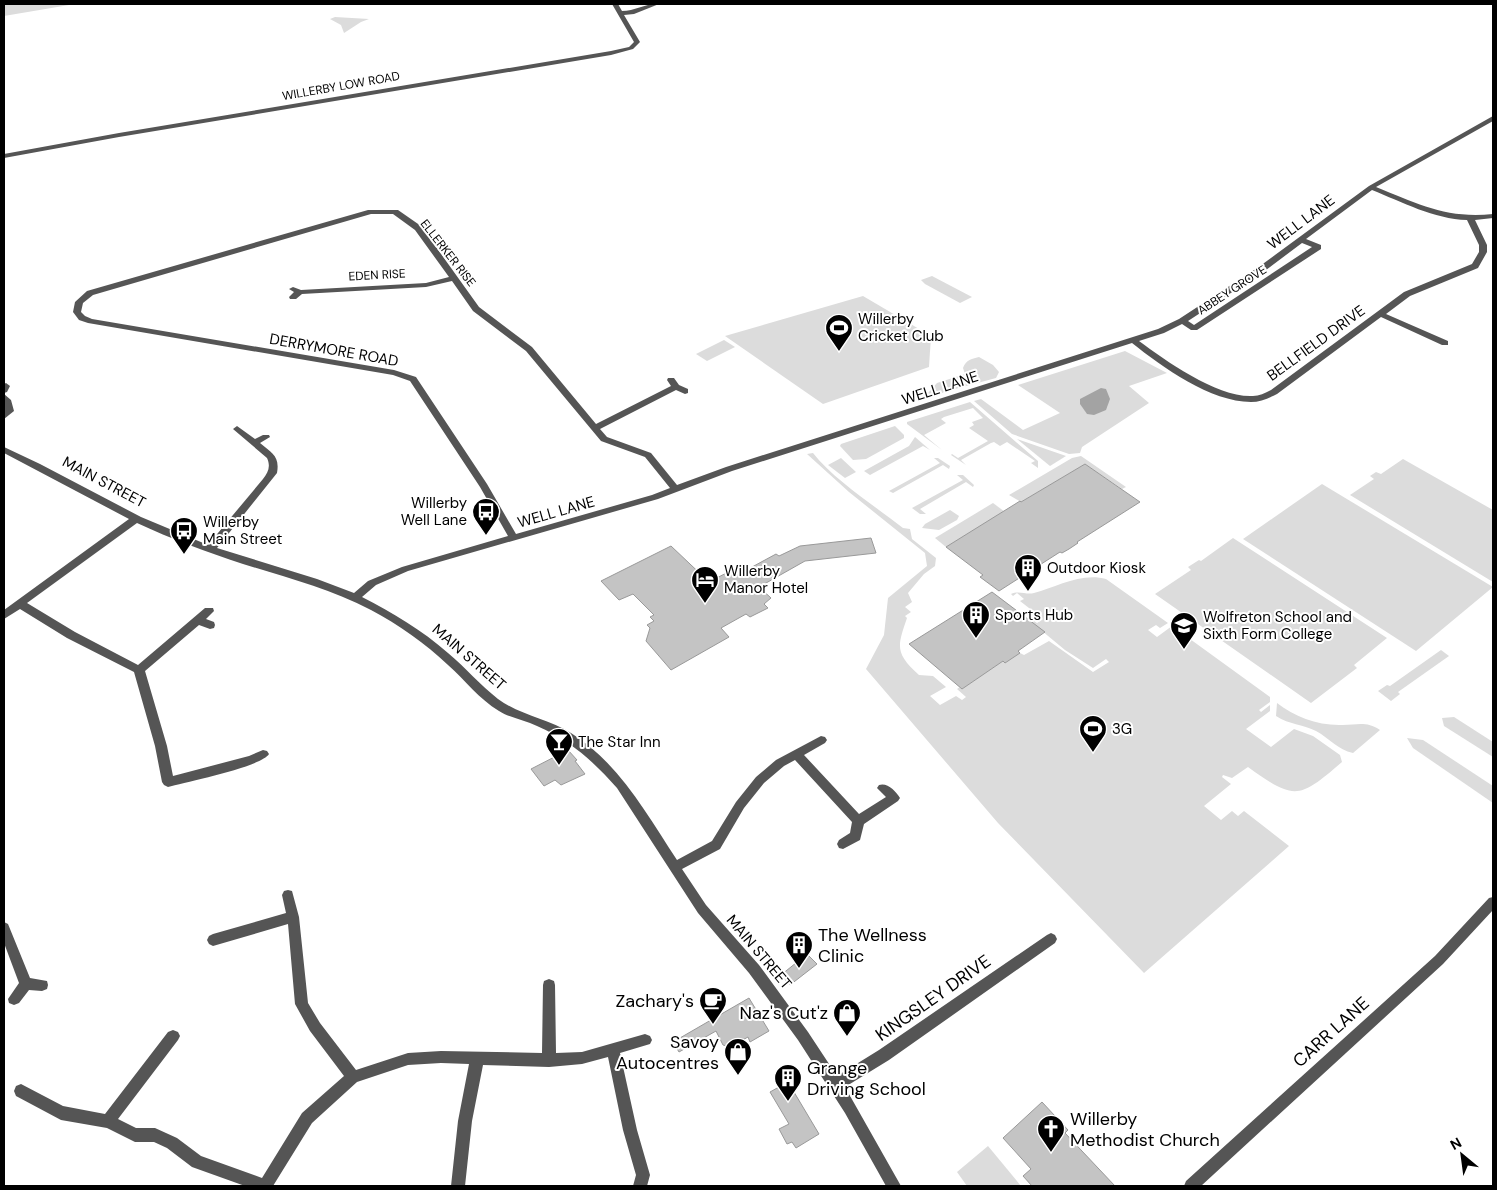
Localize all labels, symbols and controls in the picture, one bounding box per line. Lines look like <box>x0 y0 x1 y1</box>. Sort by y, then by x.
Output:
street label: WILLERBY LOW ROAD <box>281 68 401 104</box>
street label: WELL LANE <box>1263 190 1339 254</box>
street label: ELLERKER RISE <box>417 216 479 290</box>
street label: ABBEY GROVE <box>1194 262 1270 318</box>
street label: EDEN RISE <box>348 266 406 284</box>
street label: BELLFIELD DRIVE <box>1263 301 1369 385</box>
place label: Willerby Cricket Club <box>858 309 944 346</box>
sports icon: Willerby Cricket Club <box>824 313 854 352</box>
street label: DERRYMORE ROAD <box>268 329 400 371</box>
street label: WELL LANE <box>899 366 981 410</box>
street label: MAIN STREET <box>59 452 149 512</box>
street label: WELL LANE <box>515 491 597 533</box>
place label: Willerby Well Lane <box>401 493 468 530</box>
bus stop icon: Willerby Well Lane <box>471 497 501 536</box>
place label: Willerby Main Street <box>203 512 283 549</box>
bus stop icon: Willerby Main Street <box>169 516 199 555</box>
building icon: Outdoor Kiosk <box>1013 553 1043 592</box>
place label: Outdoor Kiosk <box>1047 558 1146 578</box>
place label: Willerby Manor Hotel <box>724 561 808 598</box>
hotel icon: Willerby Manor Hotel <box>690 565 720 604</box>
building icon: Sports Hub <box>961 600 991 639</box>
place label: Sports Hub <box>995 605 1073 625</box>
place label: Wolfreton School and Sixth Form College <box>1203 607 1352 644</box>
school or university icon: Wolfreton School and Sixth Form College <box>1169 611 1199 650</box>
street label: MAIN STREET <box>428 619 510 695</box>
sports icon: 3G <box>1078 714 1108 753</box>
place label: 3G <box>1112 719 1132 739</box>
bar icon: The Star Inn <box>544 727 574 766</box>
place label: The Star Inn <box>578 732 661 752</box>
street label: MAIN STREET <box>722 910 796 994</box>
place label: The Wellness Clinic <box>818 923 927 968</box>
building icon: The Wellness Clinic <box>784 930 814 969</box>
street label: KINGSLEY DRIVE <box>871 949 995 1047</box>
cafe icon: Zachary's <box>698 986 728 1025</box>
place label: Zachary's <box>615 989 694 1013</box>
street label: CARR LANE <box>1288 991 1374 1073</box>
shop icon: Naz's Cut'z <box>832 998 862 1037</box>
place label: Naz's Cut'z <box>739 1001 828 1025</box>
place label: Savoy Autocentres <box>616 1030 719 1075</box>
shop icon: Savoy Autocentres <box>723 1037 753 1076</box>
place label: Grange Driving School <box>807 1056 926 1101</box>
building icon: Grange Driving School <box>773 1063 803 1102</box>
place label: Willerby Methodist Church <box>1070 1107 1220 1152</box>
church icon: Willerby Methodist Church <box>1036 1114 1066 1153</box>
north arrow <box>1437 1130 1487 1180</box>
text: N <box>1447 1133 1465 1154</box>

